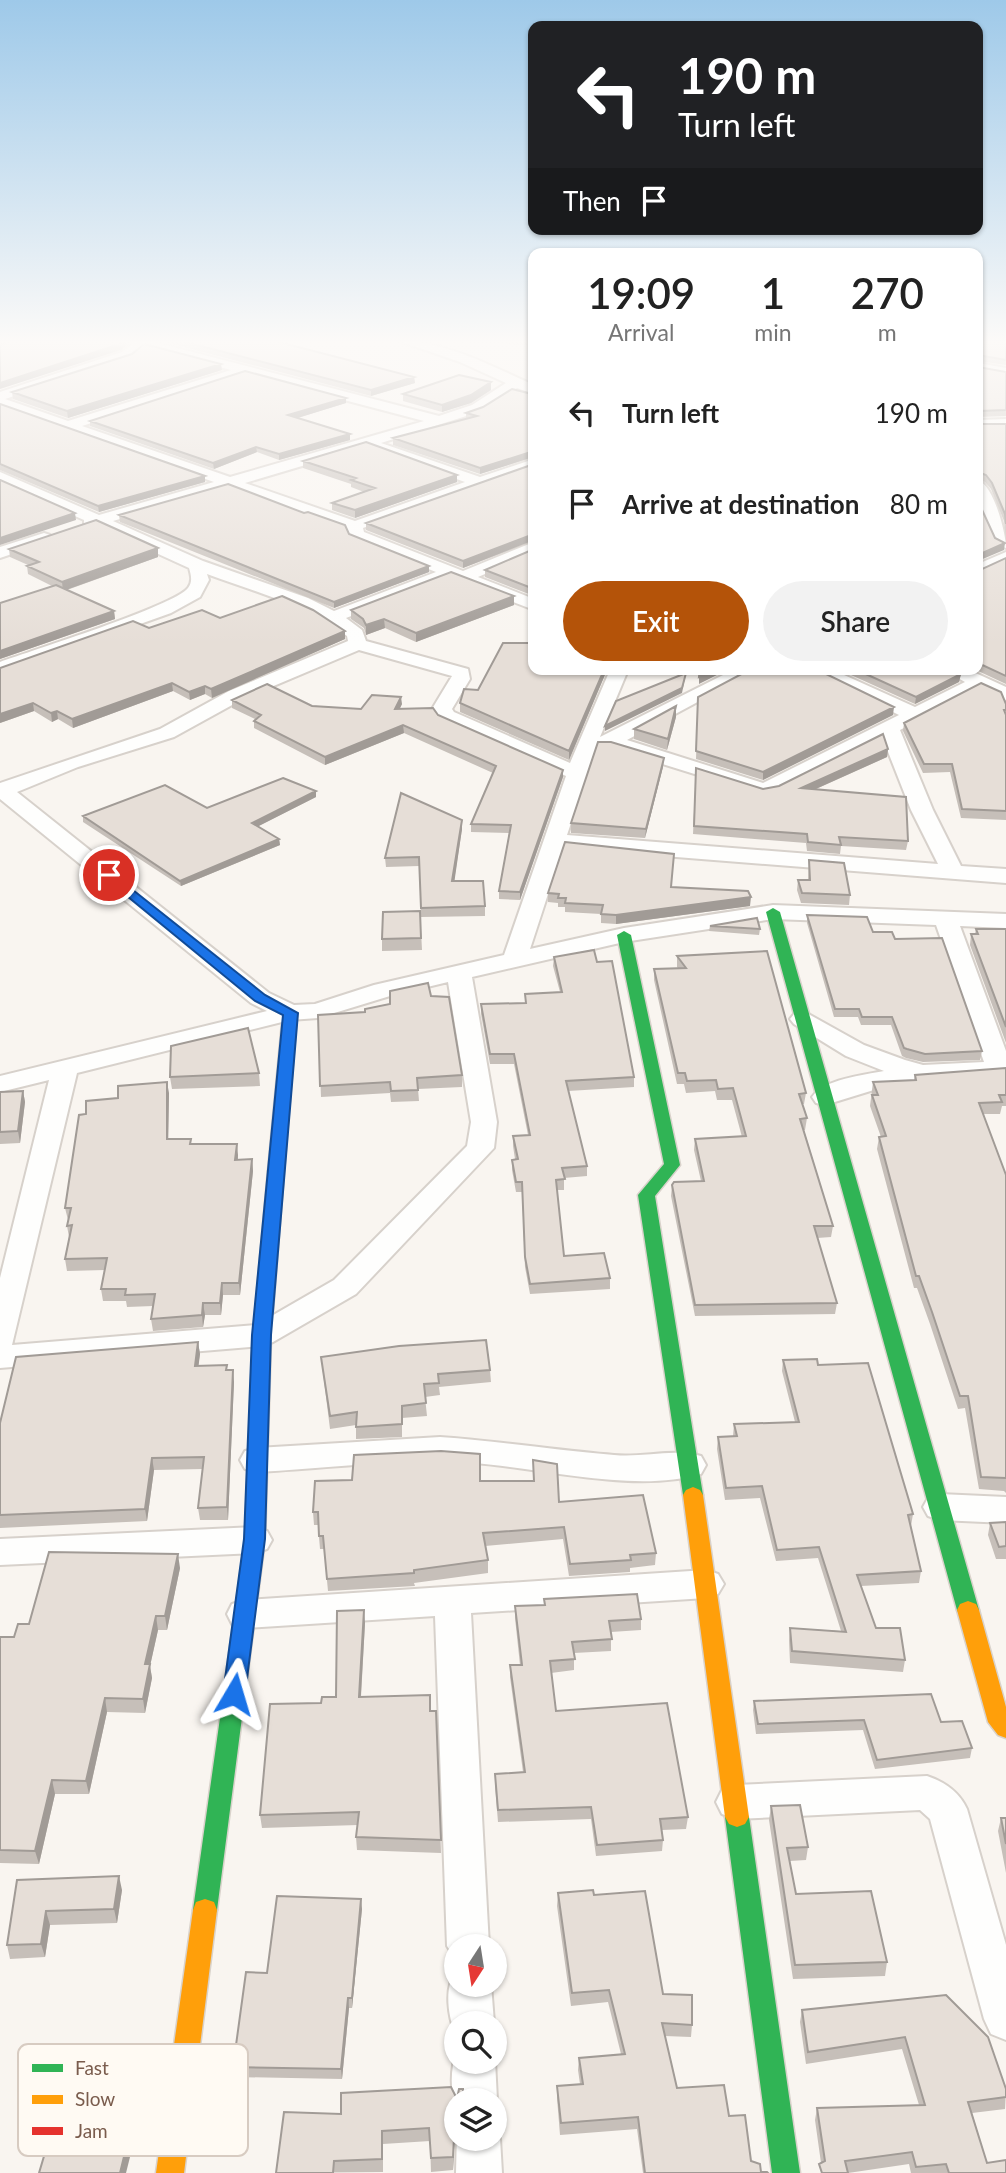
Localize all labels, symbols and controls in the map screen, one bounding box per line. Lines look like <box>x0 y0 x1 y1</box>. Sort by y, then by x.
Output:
text: 190 m <box>678 46 816 104</box>
icon: left <box>563 49 654 140</box>
text: Turn left <box>678 105 795 144</box>
icon: arrive <box>635 182 673 220</box>
text: Then <box>563 185 621 217</box>
text: 19:09 <box>587 268 695 318</box>
text: 1 <box>761 268 785 318</box>
text: 270 <box>851 268 924 318</box>
text: Arrival <box>608 318 674 346</box>
text: min <box>754 318 792 346</box>
text: m <box>878 318 897 346</box>
icon: left <box>563 394 601 432</box>
text: Turn left <box>622 397 719 429</box>
text: 190 m <box>875 397 948 429</box>
icon: arrive <box>563 485 601 523</box>
text: Arrive at destination <box>622 488 859 520</box>
text: 80 m <box>890 488 948 520</box>
button: Exit <box>563 581 749 661</box>
button: Share <box>763 581 948 661</box>
pin <box>79 845 139 905</box>
icon: arrive <box>90 856 128 894</box>
position arrow <box>197 1657 271 1731</box>
north arrow <box>444 1934 508 1997</box>
map controls <box>444 1934 507 2151</box>
button: search <box>444 2011 507 2074</box>
legend <box>18 2044 248 2156</box>
text: Fast <box>75 2056 109 2079</box>
text: Slow <box>75 2087 115 2110</box>
button: layers <box>444 2088 507 2151</box>
text: Jam <box>75 2119 108 2142</box>

